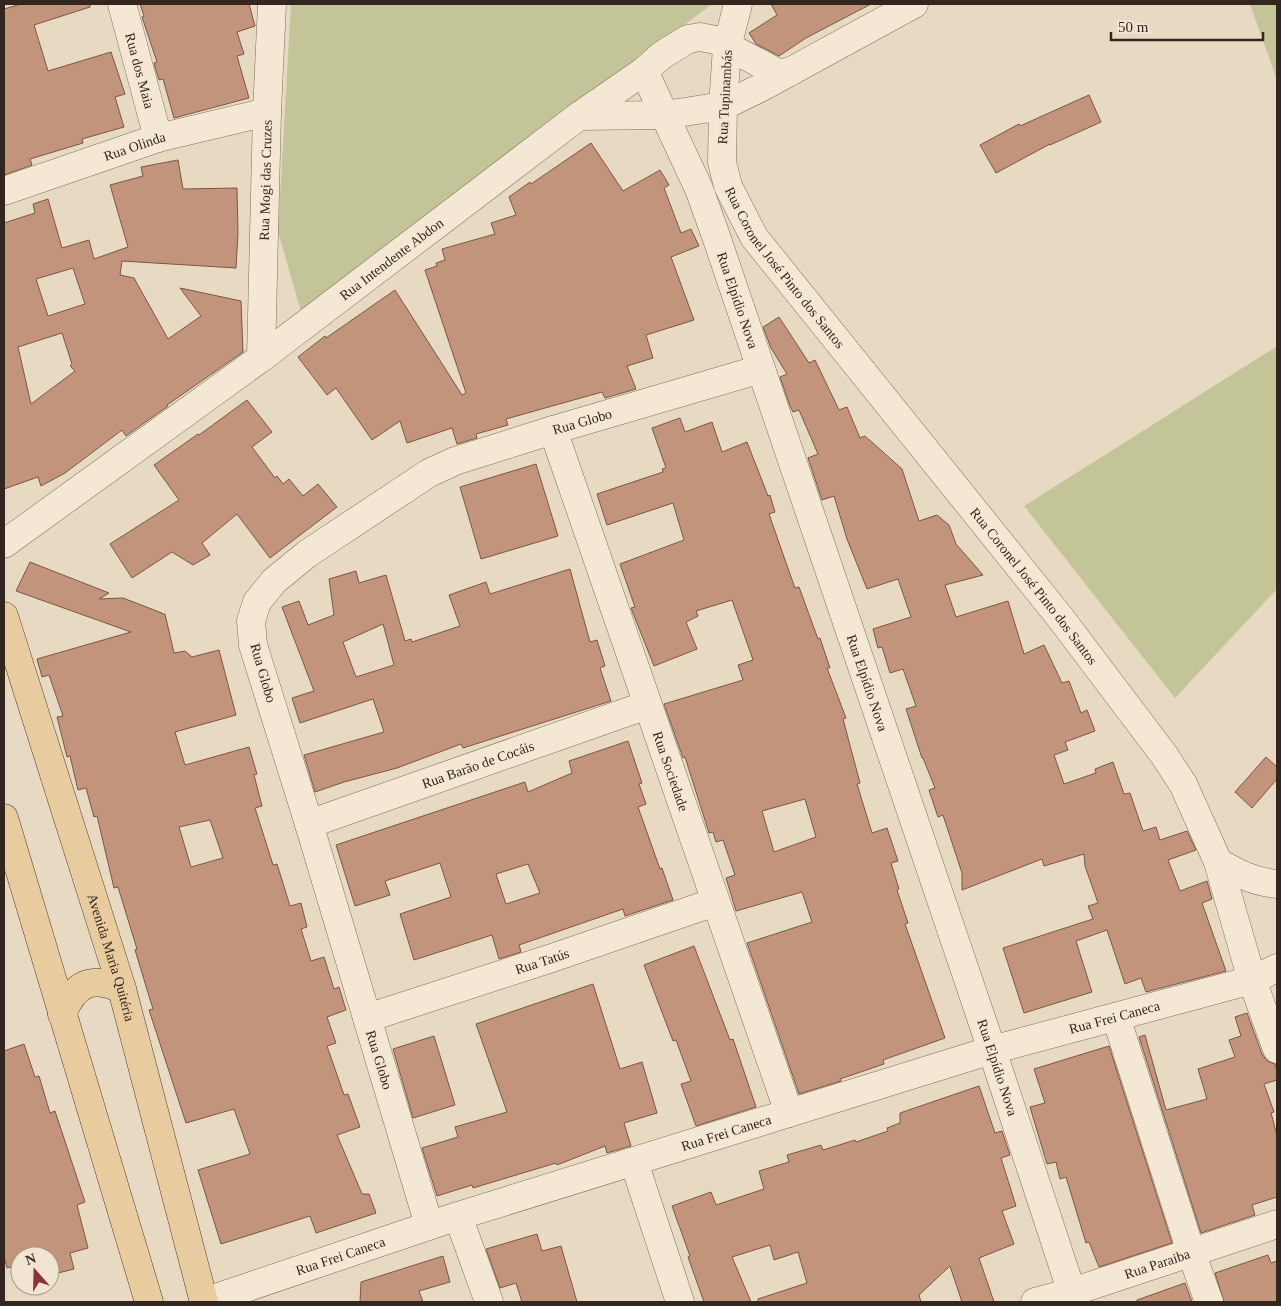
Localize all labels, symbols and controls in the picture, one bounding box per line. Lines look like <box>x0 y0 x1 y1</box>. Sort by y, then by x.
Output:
scale bar <box>1111 10 1264 42</box>
text: 50 m <box>1118 19 1149 35</box>
street label: Rua dos Maia <box>123 31 157 111</box>
street label: Rua Tupinambás <box>715 49 735 145</box>
street label: Rua Mogi das Cruzes <box>256 119 274 241</box>
street label: Rua Olinda <box>102 129 168 164</box>
street label: Rua Coronel José Pinto dos Santos <box>722 184 848 351</box>
street label: Rua Intendente Abdon <box>337 215 446 303</box>
street label: Rua Elpídio Nova <box>714 250 761 351</box>
street label: Rua Globo <box>551 406 614 437</box>
street label: Rua Coronel José Pinto dos Santos <box>967 505 1100 667</box>
street label: Rua Elpídio Nova <box>844 633 891 734</box>
street label: Rua Globo <box>247 642 279 704</box>
street label: Rua Sociedade <box>650 729 692 813</box>
street label: Rua Barão de Cocáis <box>420 738 536 791</box>
street label: Avenida Maria Quitéria <box>85 892 138 1024</box>
street label: Rua Tatús <box>513 945 571 977</box>
street label: Rua Frei Caneca <box>1067 997 1162 1036</box>
street label: Rua Elpídio Nova <box>975 1017 1021 1119</box>
street label: Rua Globo <box>363 1029 395 1091</box>
street label: Rua Frei Caneca <box>679 1111 774 1154</box>
street label: Rua Frei Caneca <box>294 1233 388 1278</box>
north arrow <box>10 1246 60 1296</box>
street label: Rua Paraiba <box>1122 1246 1193 1282</box>
text: N <box>23 1250 38 1268</box>

